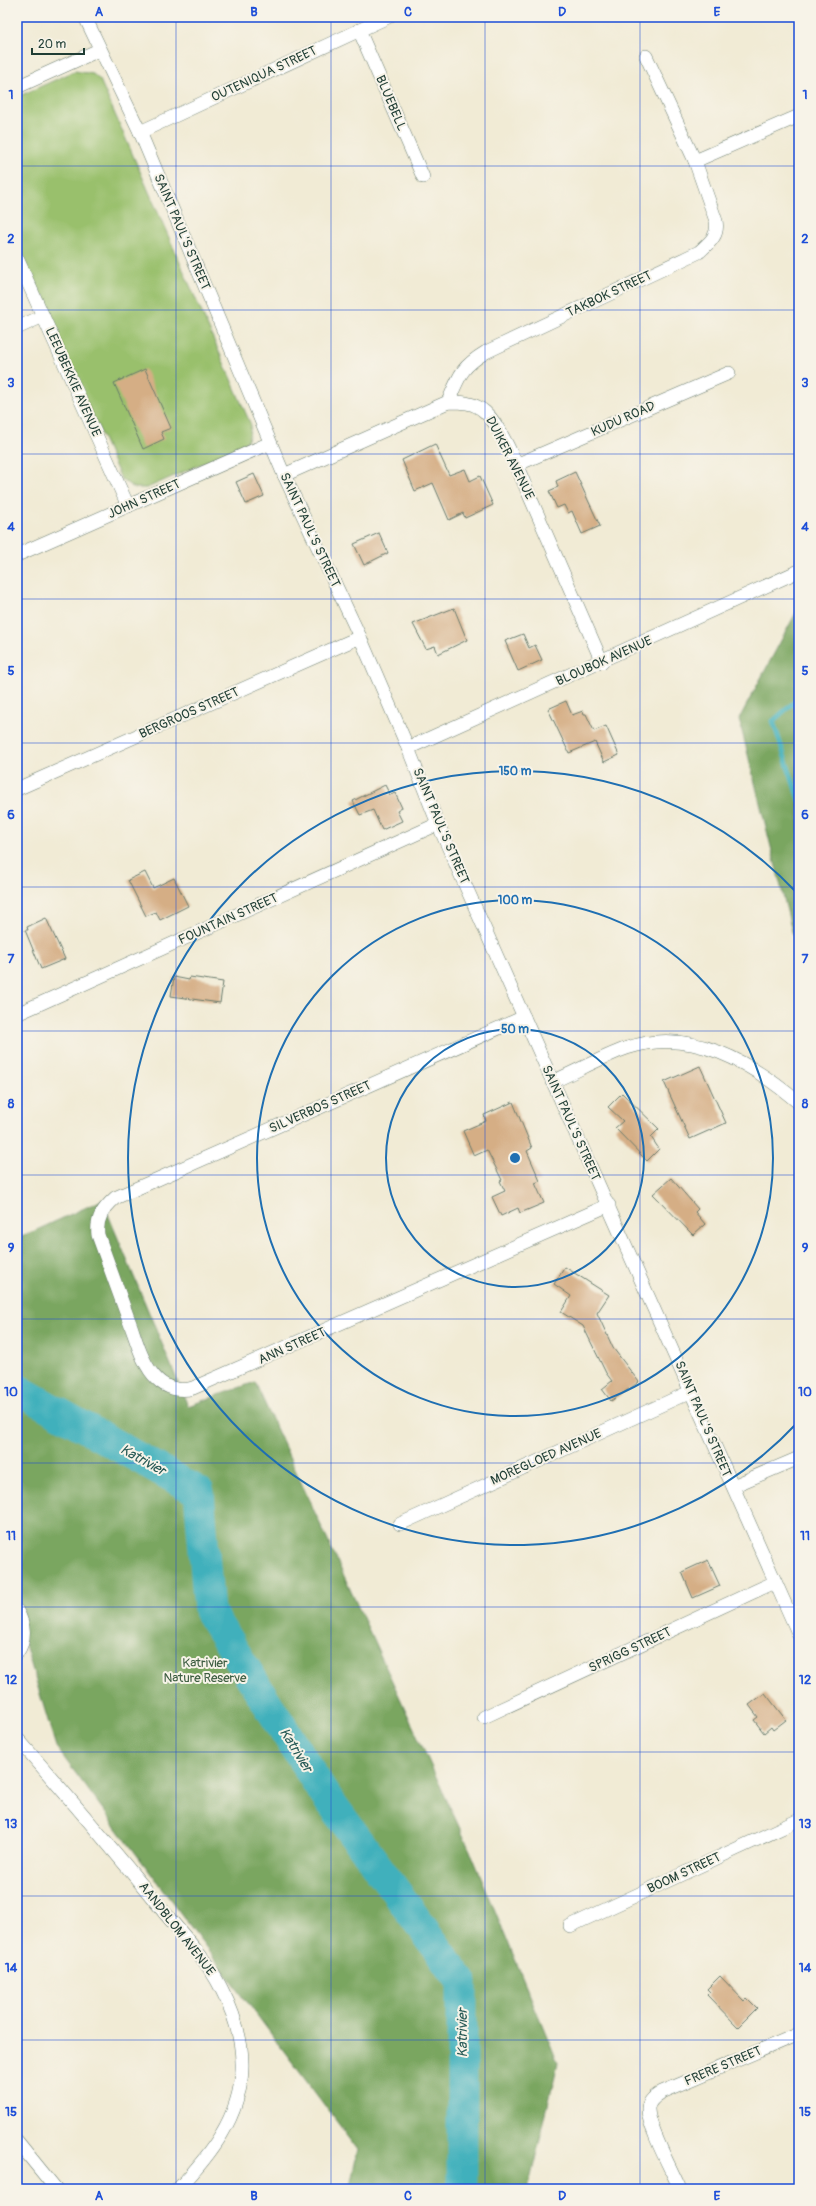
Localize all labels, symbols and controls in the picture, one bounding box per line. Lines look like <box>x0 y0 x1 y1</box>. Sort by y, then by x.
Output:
text: A <box>95 4 104 20</box>
text: B <box>250 4 258 20</box>
text: C <box>404 4 412 20</box>
text: D <box>558 4 566 20</box>
text: E <box>714 4 721 20</box>
scale bar <box>32 30 84 56</box>
text: 20 m <box>38 37 67 52</box>
street label: OUTENIQUA STREET <box>209 43 319 105</box>
street label: BLUEBELL <box>372 73 410 133</box>
text: 1 <box>8 87 14 103</box>
text: 1 <box>802 87 808 103</box>
street label: SAINT PAUL'S STREET <box>150 171 214 293</box>
text: 2 <box>7 231 15 247</box>
text: 2 <box>801 231 809 247</box>
street label: TAKBOK STREET <box>564 267 654 321</box>
street label: LEEUBEKKIE AVENUE <box>42 325 104 439</box>
text: 3 <box>7 375 15 391</box>
text: 3 <box>801 375 809 391</box>
street label: KUDU ROAD <box>588 398 658 440</box>
street label: DUIKER AVENUE <box>482 414 538 502</box>
street label: SAINT PAUL'S STREET <box>276 470 344 590</box>
street label: JOHN STREET <box>105 476 183 522</box>
text: 4 <box>7 519 15 535</box>
text: 4 <box>801 519 809 535</box>
street label: BLOUBOK AVENUE <box>553 633 655 689</box>
text: 5 <box>7 663 15 679</box>
text: 5 <box>801 663 809 679</box>
street label: BERGROOS STREET <box>137 684 241 742</box>
text: 150 m <box>499 764 532 779</box>
street label: SAINT PAUL'S STREET <box>409 765 473 887</box>
text: 6 <box>7 807 15 823</box>
text: 6 <box>801 807 809 823</box>
street label: FOUNTAIN STREET <box>176 890 280 948</box>
text: 100 m <box>498 893 533 908</box>
text: 7 <box>8 951 15 967</box>
text: 7 <box>802 951 809 967</box>
text: 50 m <box>501 1022 529 1037</box>
street label: SAINT PAUL'S STREET <box>538 1063 604 1183</box>
street label: SILVERBOS STREET <box>267 1077 373 1137</box>
text: 8 <box>8 1096 15 1112</box>
text: 8 <box>802 1096 809 1112</box>
centre of rings <box>508 1151 522 1165</box>
text: 9 <box>8 1240 15 1256</box>
text: 9 <box>802 1240 809 1256</box>
street label: ANN STREET <box>256 1324 328 1368</box>
street label: SAINT PAUL'S STREET <box>671 1358 735 1480</box>
text: 10 <box>4 1384 18 1400</box>
text: 10 <box>798 1384 812 1400</box>
street label: MOREGLOED AVENUE <box>488 1425 604 1489</box>
water label: Katrivier <box>118 1441 170 1480</box>
text: 11 <box>6 1528 16 1544</box>
text: 11 <box>800 1528 810 1544</box>
street label: SPRIGG STREET <box>586 1624 674 1676</box>
park label: Katrivier Nature Reserve <box>164 1655 247 1686</box>
text: 12 <box>5 1672 17 1688</box>
text: 12 <box>799 1672 811 1688</box>
water label: Katrivier <box>276 1725 317 1777</box>
text: 13 <box>5 1816 17 1832</box>
text: 13 <box>799 1816 811 1832</box>
street label: BOOM STREET <box>645 1849 723 1897</box>
street label: AANDBLOM AVENUE <box>135 1879 219 1979</box>
text: 14 <box>5 1960 18 1976</box>
text: 14 <box>799 1960 812 1976</box>
water label: Katrivier <box>454 2007 471 2057</box>
street label: FRERE STREET <box>682 2043 764 2089</box>
text: 15 <box>5 2104 17 2120</box>
text: 15 <box>799 2104 811 2120</box>
text: A <box>95 2188 104 2204</box>
text: B <box>250 2188 258 2204</box>
text: C <box>404 2188 412 2204</box>
text: D <box>558 2188 566 2204</box>
text: E <box>714 2188 721 2204</box>

